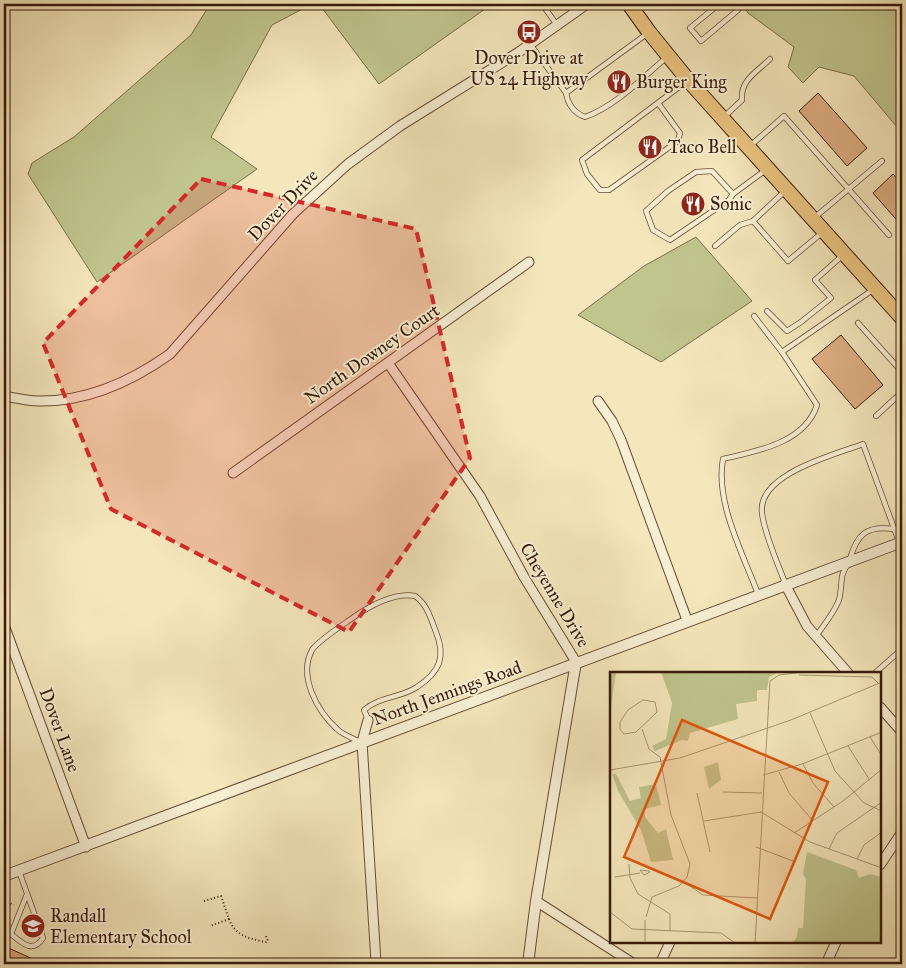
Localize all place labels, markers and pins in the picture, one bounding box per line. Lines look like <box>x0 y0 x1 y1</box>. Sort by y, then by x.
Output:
bus stop icon: Dover Drive at US 24 Highway <box>516 19 542 45</box>
place label: Dover Drive at US 24 Highway <box>470 47 588 91</box>
restaurant icon: Burger King <box>606 69 632 95</box>
place label: Burger King <box>636 71 727 94</box>
restaurant icon: Taco Bell <box>637 134 663 160</box>
place label: Taco Bell <box>668 136 737 158</box>
restaurant icon: Sonic <box>680 191 706 217</box>
place label: Sonic <box>710 193 752 215</box>
place label: Randall Elementary School <box>50 905 192 948</box>
school or university icon: Randall Elementary School <box>20 913 46 939</box>

